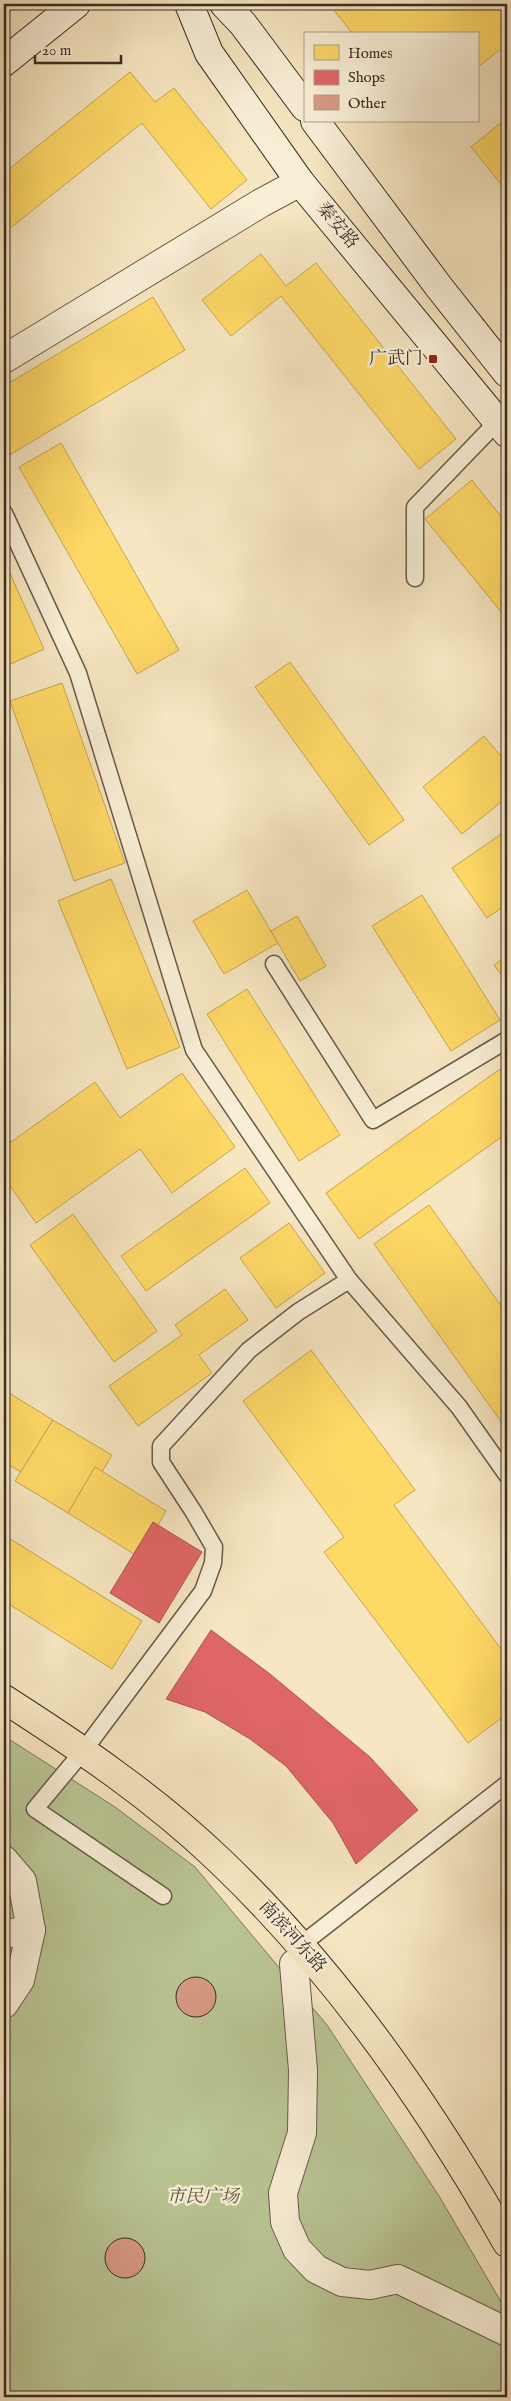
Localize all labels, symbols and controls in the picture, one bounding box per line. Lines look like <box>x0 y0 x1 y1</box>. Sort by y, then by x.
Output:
scale bar <box>35 32 121 64</box>
legend <box>304 32 478 122</box>
text: 20 m <box>42 41 72 60</box>
text: Homes <box>348 44 392 63</box>
text: Shops <box>348 68 385 87</box>
text: Other <box>348 94 386 113</box>
street label: 秦安路 <box>311 198 363 254</box>
place label: 广武门 <box>369 348 423 371</box>
marker: 广武门 <box>427 353 439 365</box>
street label: 南滨河东路 <box>253 1896 331 1978</box>
park label: 市民广场 <box>167 2186 241 2209</box>

